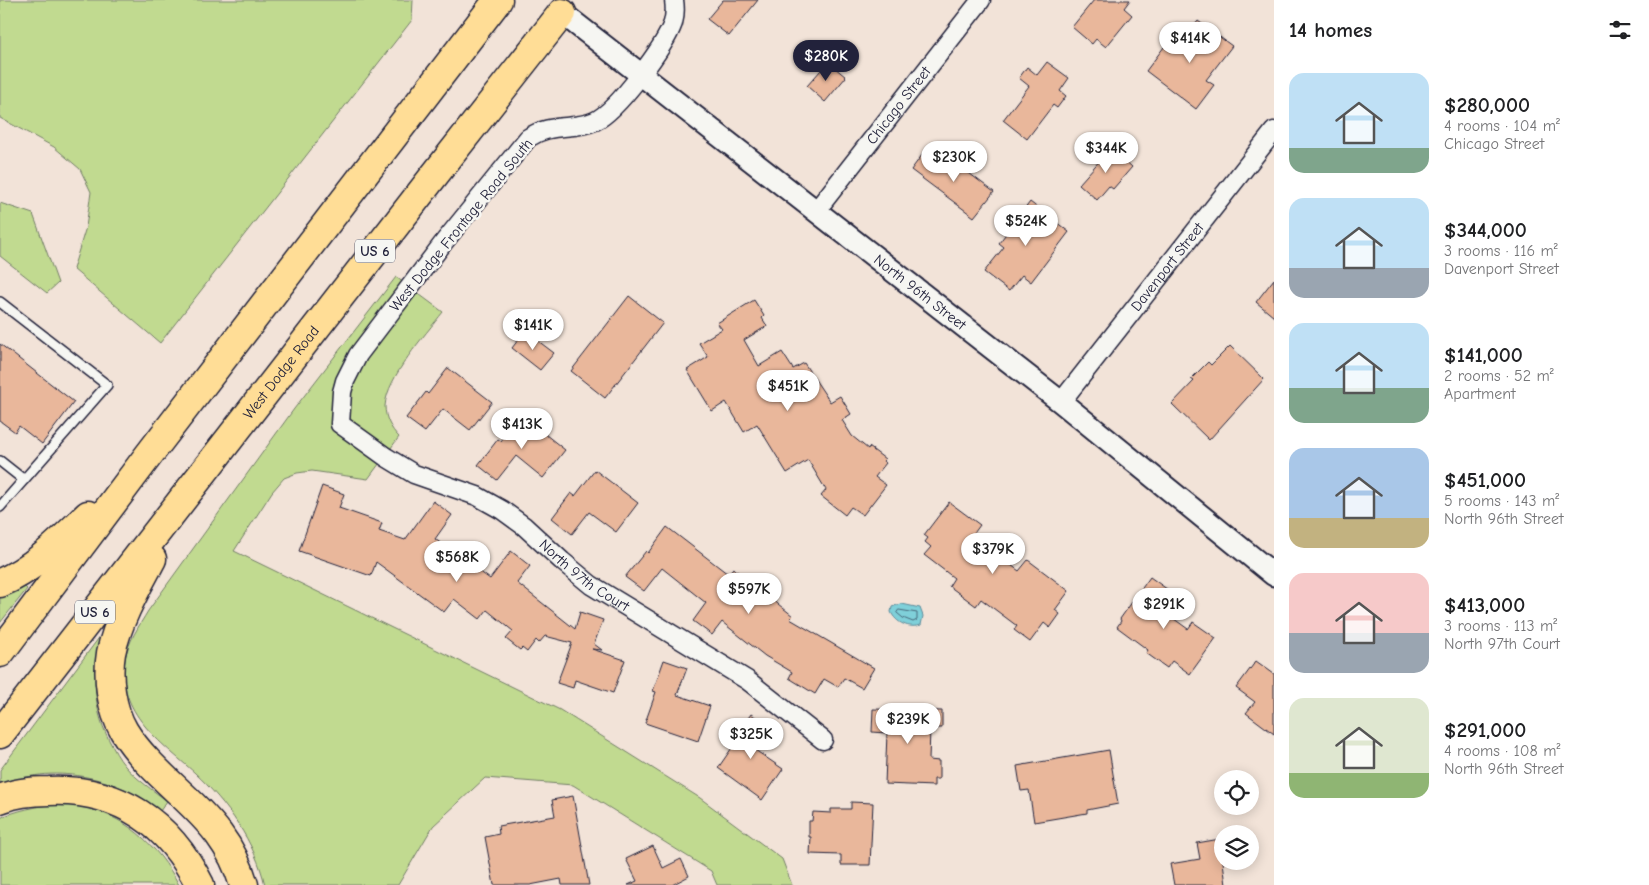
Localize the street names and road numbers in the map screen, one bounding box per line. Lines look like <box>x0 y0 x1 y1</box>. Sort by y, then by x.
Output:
street label: Chicago Street <box>862 62 935 148</box>
street label: West Dodge Frontage Road South <box>386 135 536 315</box>
street label: Davenport Street <box>1127 218 1208 315</box>
road number: US 6 <box>355 240 395 262</box>
street label: North 96th Street <box>870 251 970 334</box>
street label: West Dodge Road <box>239 322 323 423</box>
street label: North 97th Court <box>535 536 633 616</box>
road number: US 6 <box>75 600 115 624</box>

